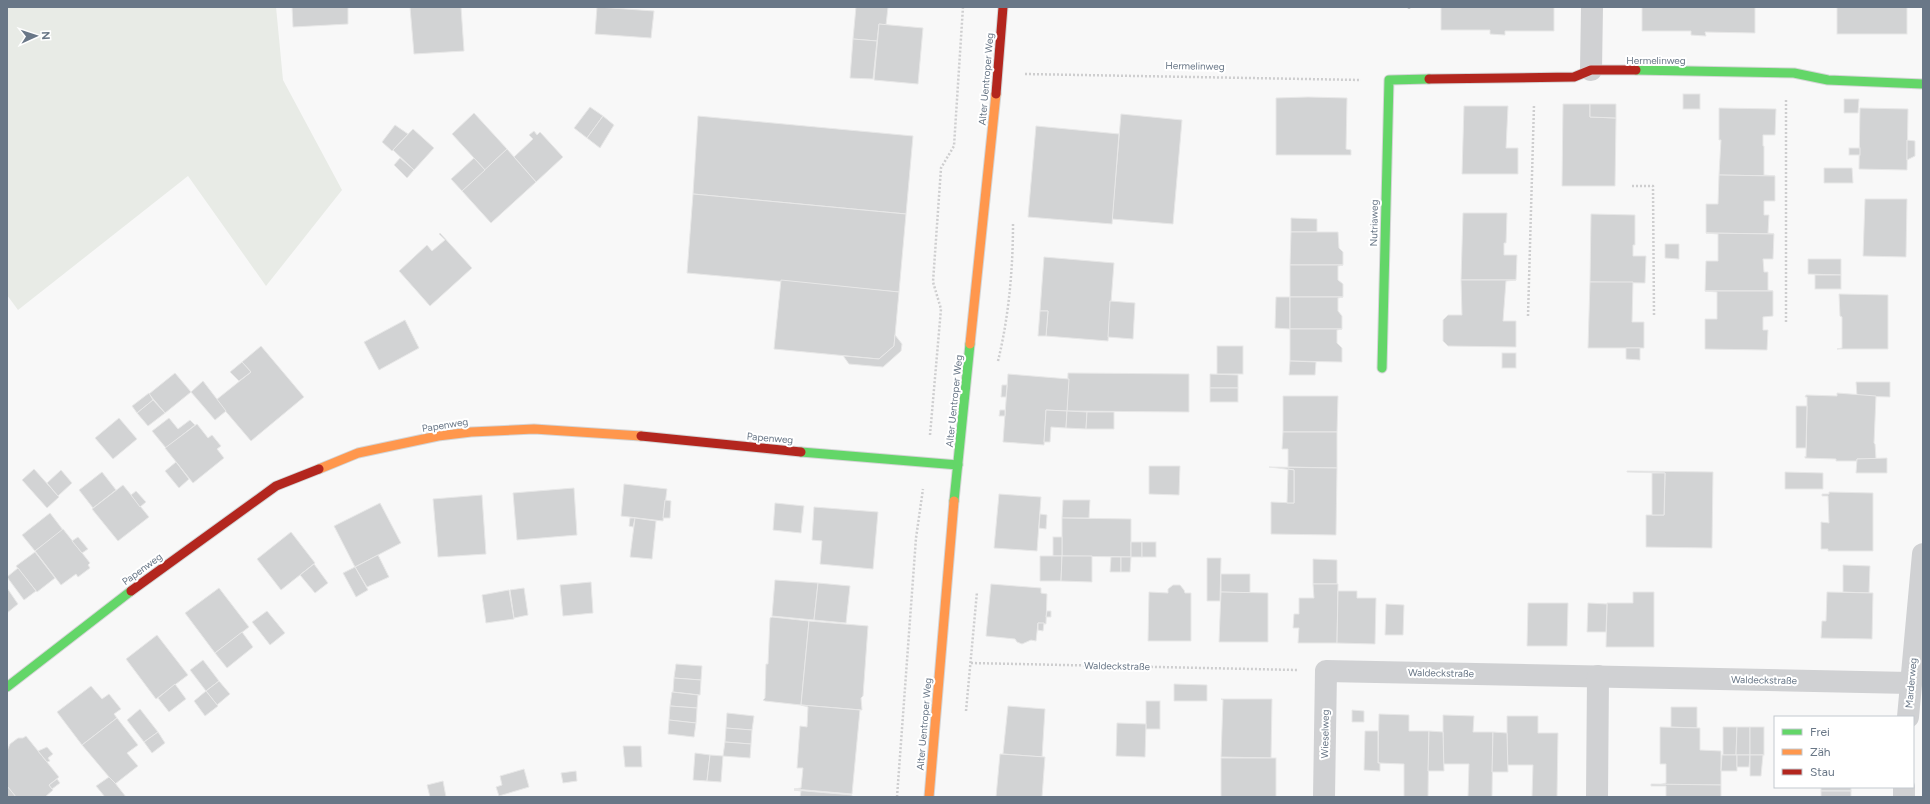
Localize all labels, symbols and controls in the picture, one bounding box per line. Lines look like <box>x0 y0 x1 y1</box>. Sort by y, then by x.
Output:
north arrow <box>16 16 56 56</box>
text: N <box>39 31 52 40</box>
street label: Alter Uentroper Weg <box>975 32 997 126</box>
street label: Hermelinweg <box>1626 54 1686 67</box>
street label: Hermelinweg <box>1165 59 1225 73</box>
street label: Nutriaweg <box>1367 199 1381 247</box>
street label: Alter Uentroper Weg <box>943 354 965 448</box>
street label: Papenweg <box>421 415 469 435</box>
street label: Papenweg <box>746 429 794 447</box>
street label: Papenweg <box>119 550 165 588</box>
street label: Marderweg <box>1902 657 1920 709</box>
street label: Waldeckstraße <box>1084 659 1151 673</box>
street label: Waldeckstraße <box>1408 666 1475 680</box>
street label: Waldeckstraße <box>1731 673 1798 687</box>
street label: Alter Uentroper Weg <box>913 677 935 771</box>
street label: Wieselweg <box>1318 709 1332 758</box>
legend <box>1774 716 1914 788</box>
text: Frei <box>1810 725 1830 739</box>
text: Zäh <box>1810 745 1831 759</box>
text: Stau <box>1810 765 1835 779</box>

